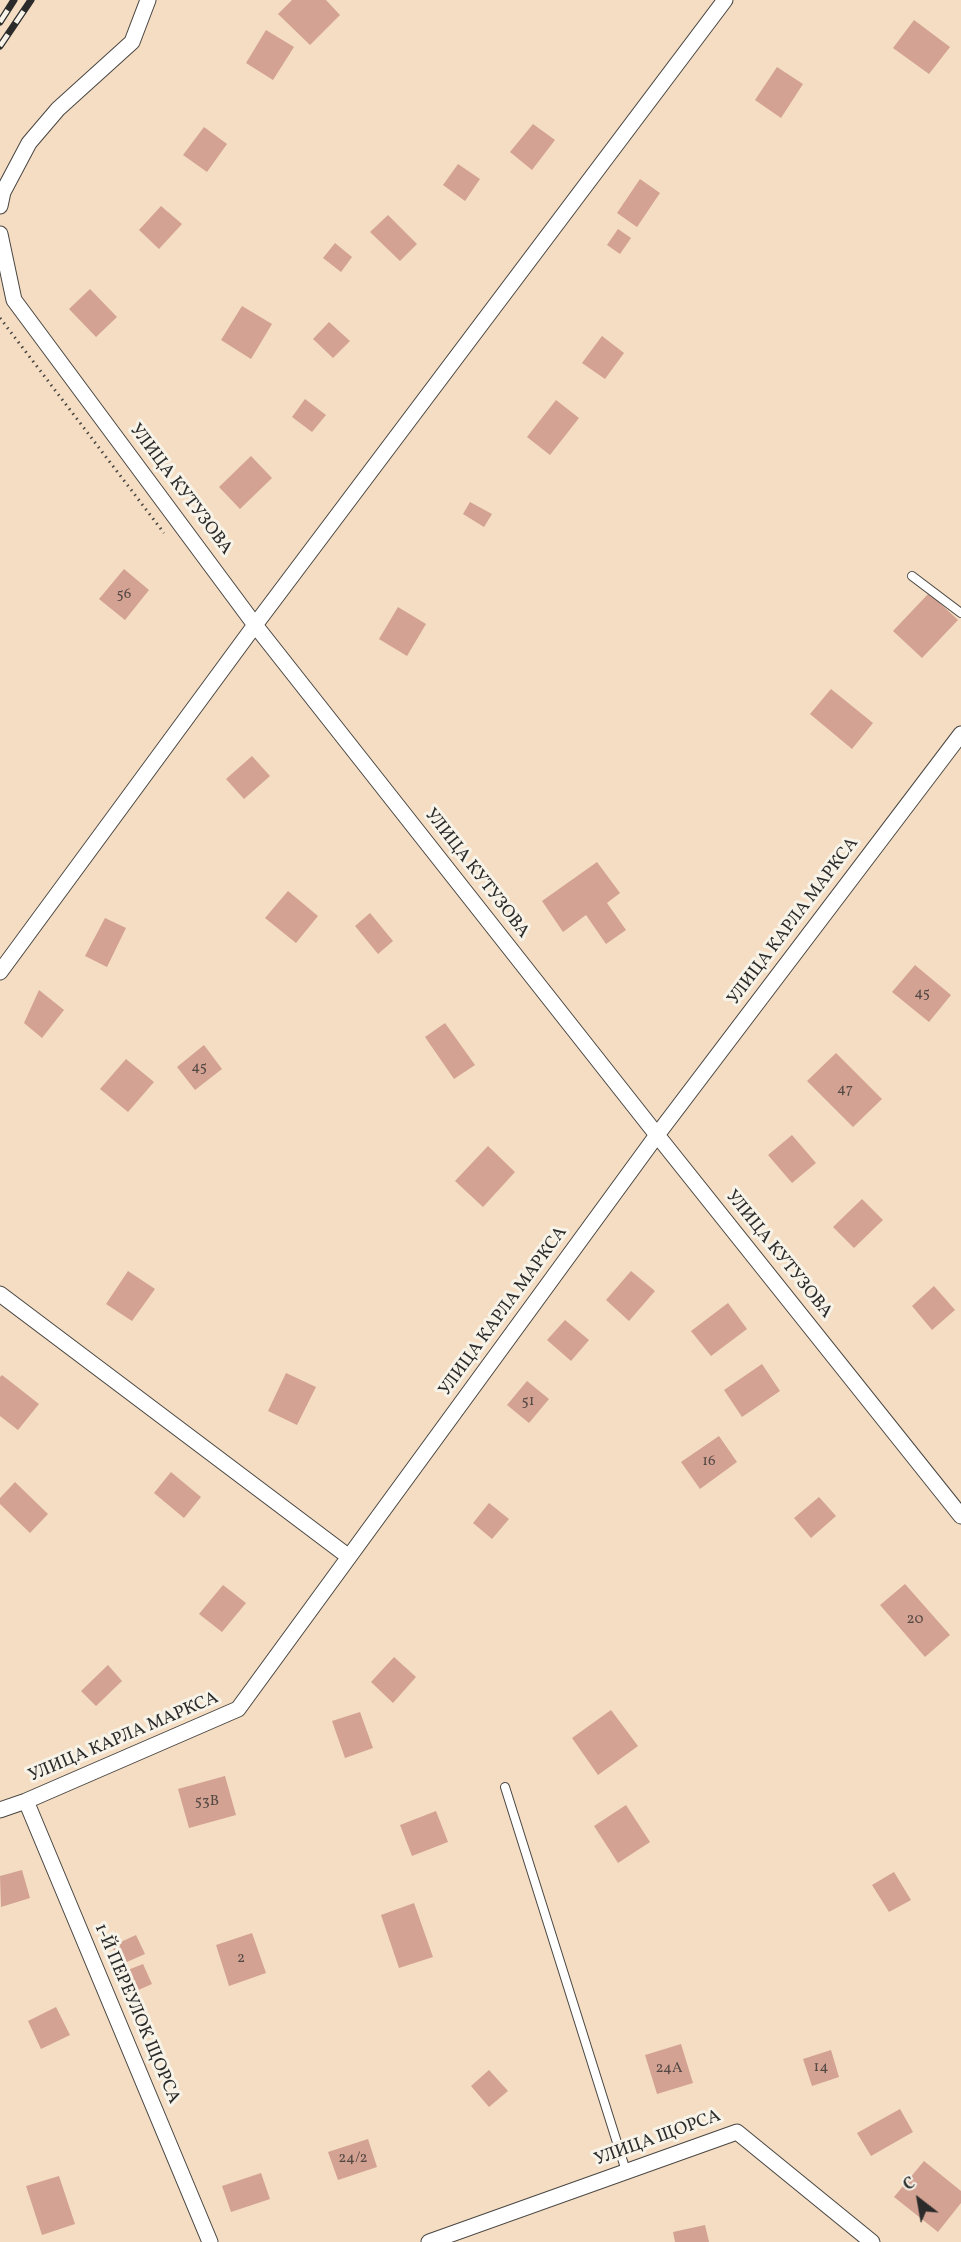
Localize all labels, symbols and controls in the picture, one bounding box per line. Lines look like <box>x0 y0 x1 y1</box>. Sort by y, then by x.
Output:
street label: УЛИЦА КУТУЗОВА <box>124 420 236 560</box>
house number: 56 <box>117 586 131 604</box>
street label: УЛИЦА КУТУЗОВА <box>419 805 533 943</box>
street label: УЛИЦА КАРЛА МАРКСА <box>724 834 864 1010</box>
house number: 45 <box>914 985 930 1003</box>
house number: 45 <box>191 1059 207 1077</box>
house number: 47 <box>837 1081 853 1099</box>
street label: УЛИЦА КУТУЗОВА <box>720 1187 836 1323</box>
street label: УЛИЦА КАРЛА МАРКСА <box>435 1223 573 1401</box>
house number: 51 <box>521 1393 535 1411</box>
house number: 16 <box>702 1453 716 1471</box>
house number: 20 <box>907 1611 923 1629</box>
street label: УЛИЦА КАРЛА МАРКСА <box>26 1688 222 1788</box>
house number: 53В <box>195 1793 219 1811</box>
street label: 1-Й ПЕРЕУЛОК ЩОРСА <box>88 1921 184 2107</box>
house number: 2 <box>237 1950 245 1968</box>
house number: 14 <box>814 2059 828 2077</box>
house number: 24А <box>655 2060 683 2078</box>
street label: УЛИЦА ЩОРСА <box>592 2106 724 2172</box>
house number: 24/2 <box>338 2150 368 2168</box>
north arrow <box>889 2170 949 2230</box>
text: С <box>900 2172 920 2197</box>

